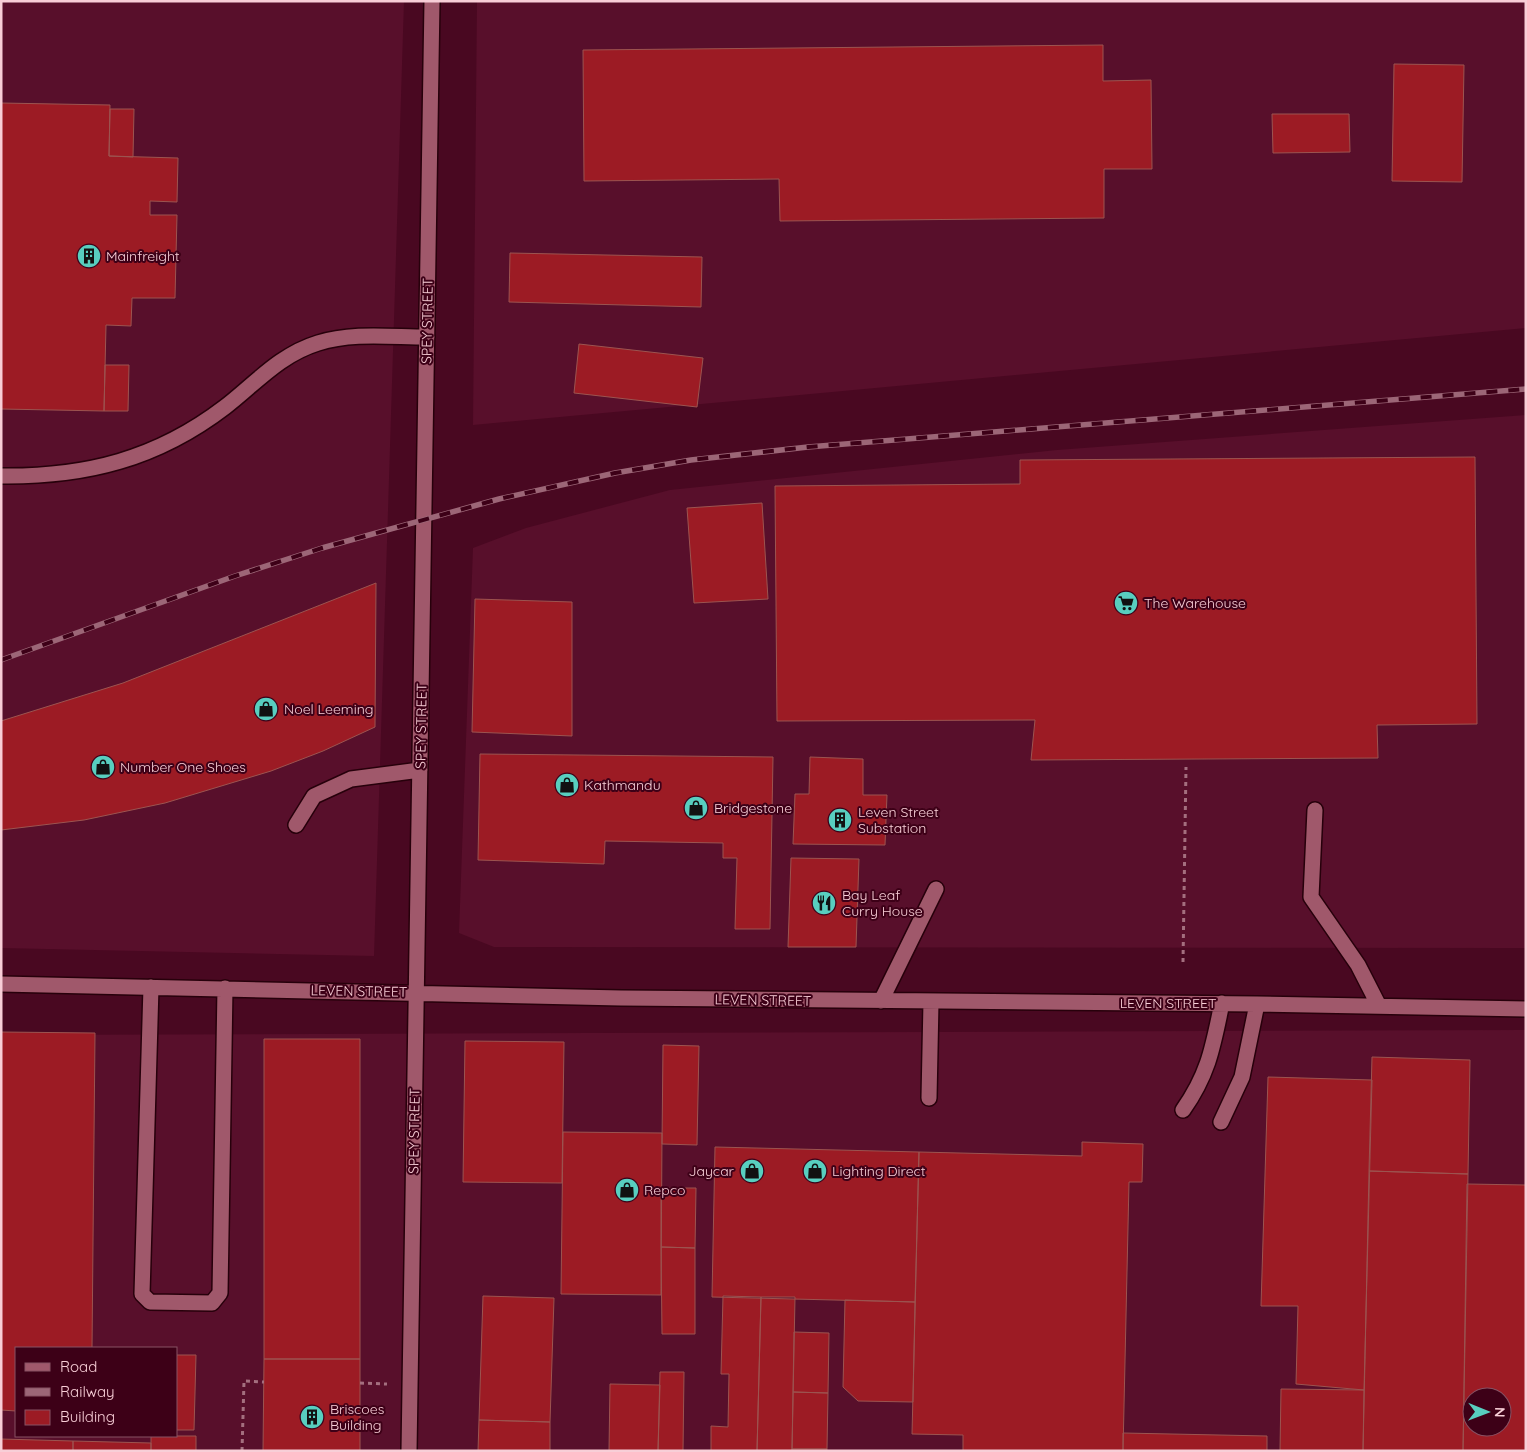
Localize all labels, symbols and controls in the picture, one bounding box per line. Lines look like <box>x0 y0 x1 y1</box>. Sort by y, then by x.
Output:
building icon: Mainfreight <box>76 243 102 269</box>
place label: Mainfreight <box>106 247 180 265</box>
street label: SPEY STREET <box>417 278 437 364</box>
supermarket icon: The Warehouse <box>1113 590 1139 616</box>
place label: The Warehouse <box>1144 594 1246 612</box>
street label: SPEY STREET <box>411 683 431 769</box>
shop icon: Noel Leeming <box>253 696 279 722</box>
place label: Noel Leeming <box>284 700 373 718</box>
shop icon: Number One Shoes <box>90 754 116 780</box>
place label: Number One Shoes <box>120 758 246 776</box>
shop icon: Kathmandu <box>554 772 580 798</box>
place label: Kathmandu <box>584 776 661 794</box>
shop icon: Bridgestone <box>683 795 709 821</box>
place label: Bridgestone <box>714 799 792 817</box>
place label: Leven Street Substation <box>858 803 939 837</box>
building icon: Leven Street Substation <box>827 807 853 833</box>
place label: Bay Leaf Curry House <box>842 886 923 920</box>
restaurant icon: Bay Leaf Curry House <box>811 890 837 916</box>
street label: LEVEN STREET <box>310 981 408 1001</box>
street label: LEVEN STREET <box>714 990 812 1010</box>
street label: LEVEN STREET <box>1120 994 1216 1012</box>
street label: SPEY STREET <box>404 1088 424 1174</box>
shop icon: Jaycar <box>739 1158 765 1184</box>
shop icon: Lighting Direct <box>802 1158 828 1184</box>
place label: Jaycar <box>689 1162 735 1180</box>
place label: Lighting Direct <box>832 1162 926 1180</box>
shop icon: Repco <box>614 1177 640 1203</box>
place label: Repco <box>644 1181 685 1199</box>
legend <box>15 1347 178 1437</box>
text: Road <box>60 1357 97 1376</box>
text: Railway <box>60 1382 115 1401</box>
north arrow <box>1462 1387 1512 1437</box>
place label: Briscoes Building <box>330 1400 384 1434</box>
building icon: Briscoes Building <box>299 1404 325 1430</box>
text: Building <box>60 1407 115 1426</box>
text: N <box>1491 1407 1509 1418</box>

